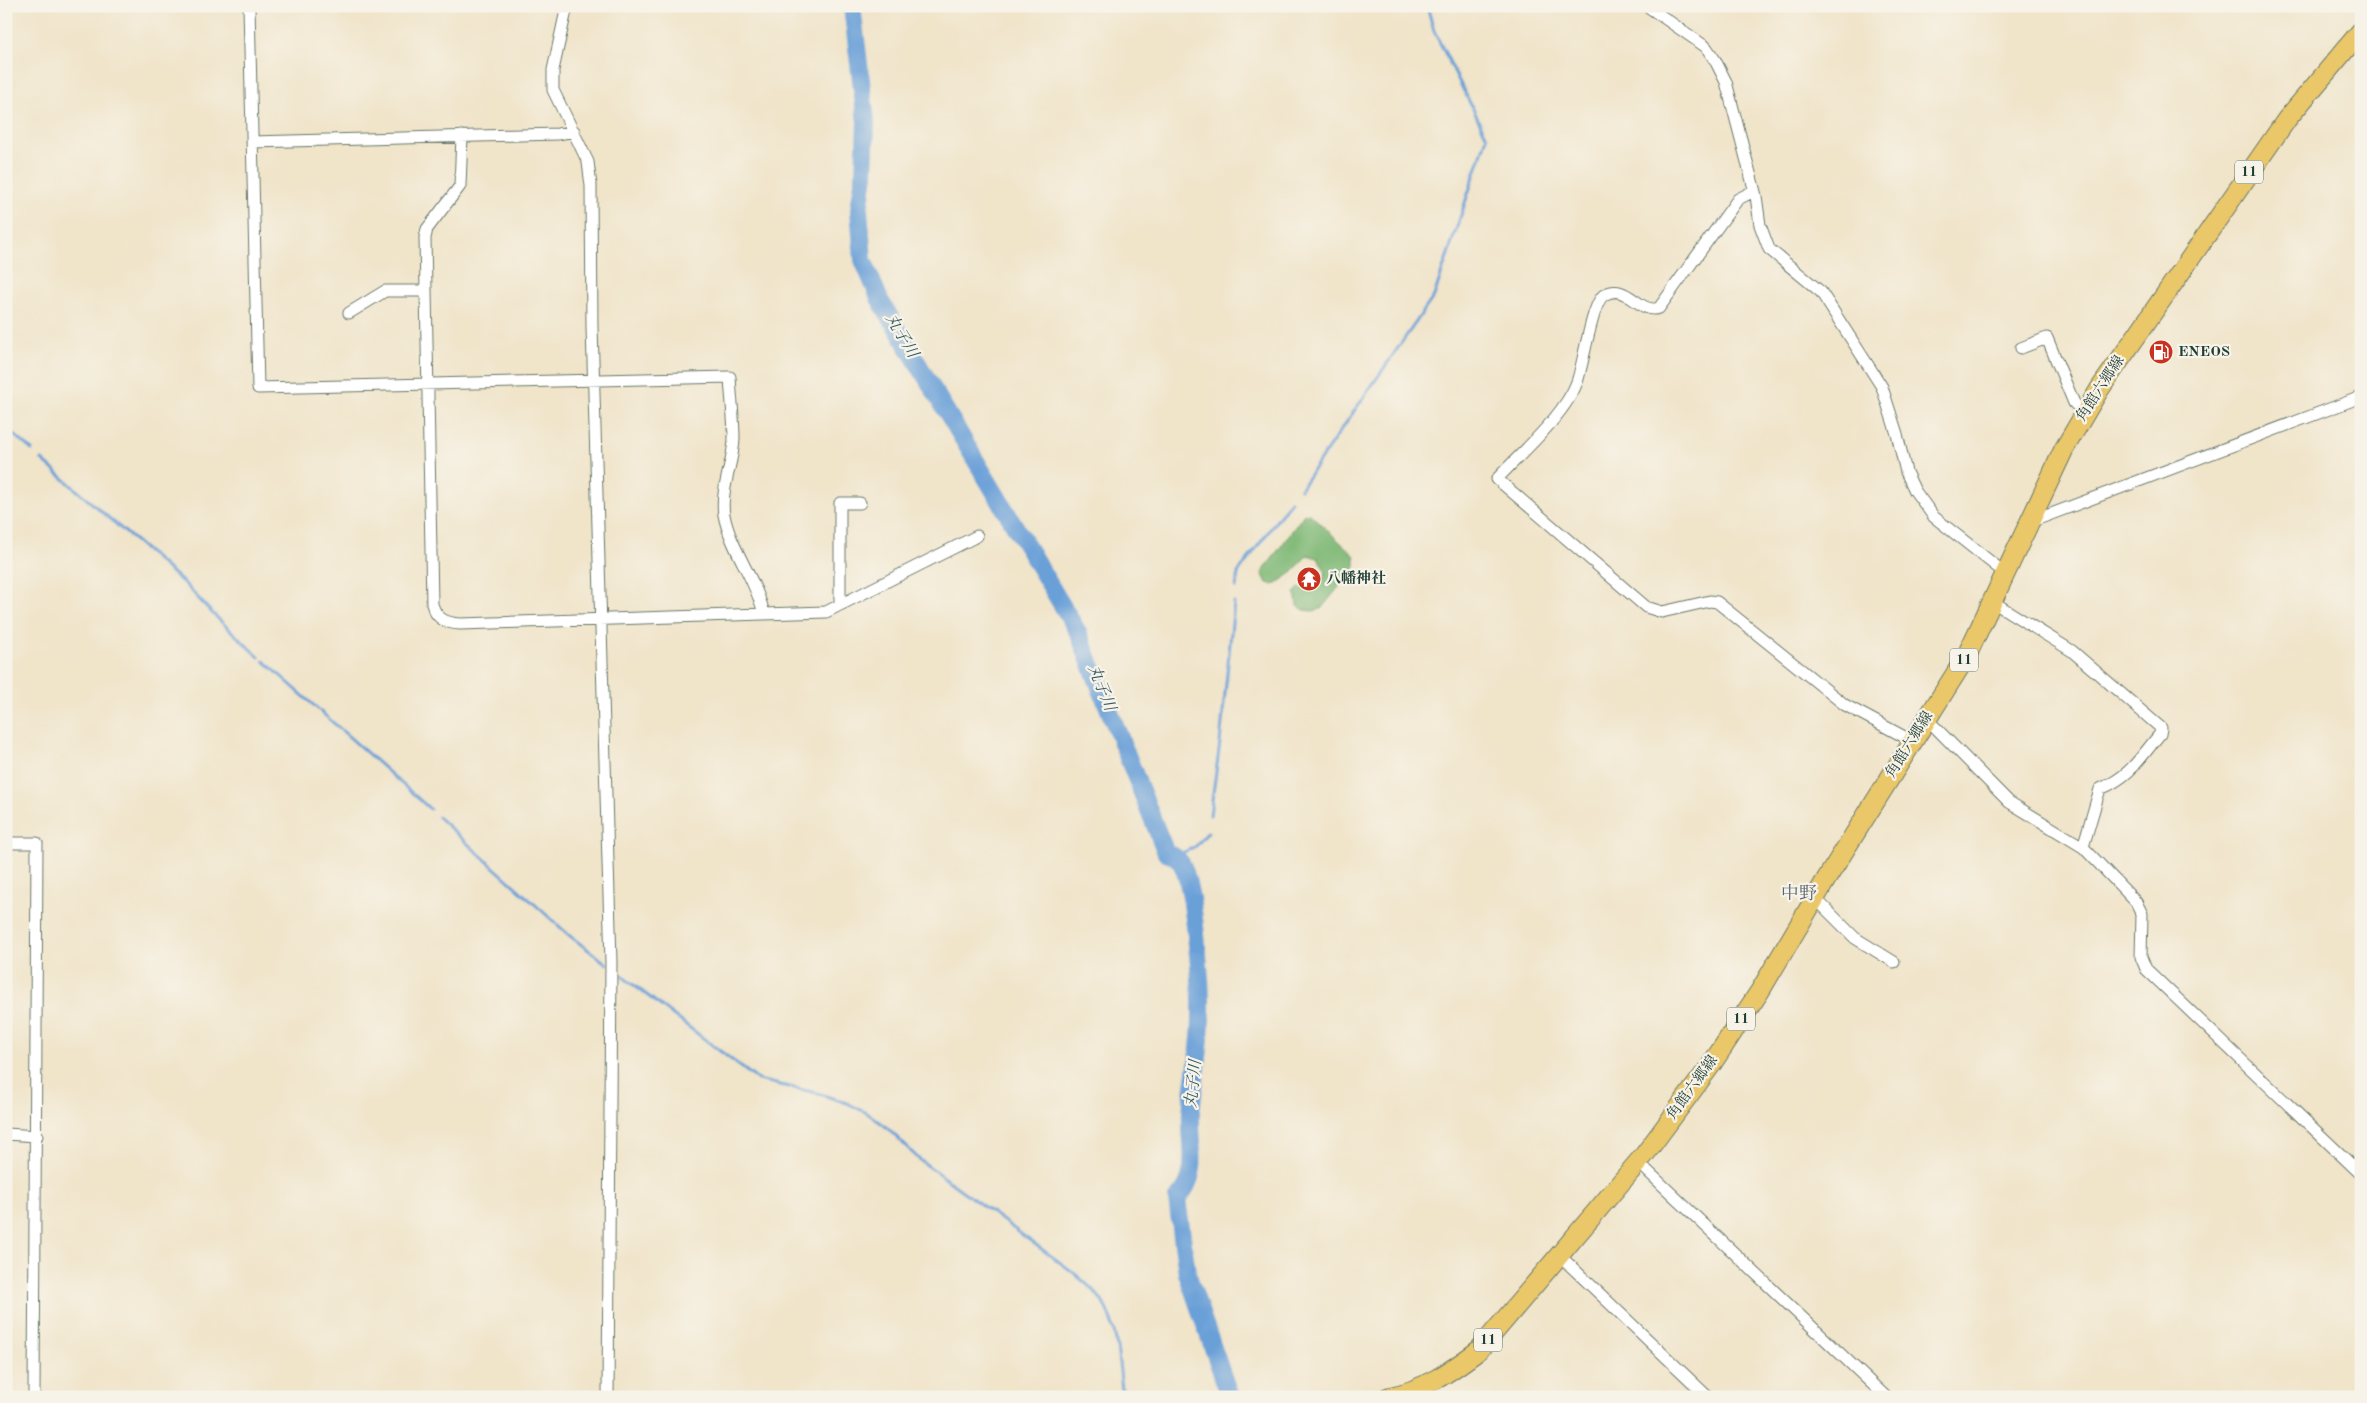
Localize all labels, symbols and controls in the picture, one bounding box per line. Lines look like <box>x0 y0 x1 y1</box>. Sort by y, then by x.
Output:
road number: 11 <box>2235 160 2263 183</box>
water label: 丸子川 <box>882 310 923 362</box>
fuel station icon: ENEOS <box>2148 339 2174 365</box>
place label: ENEOS <box>2178 345 2230 360</box>
street label: 角館六郷線 <box>2073 352 2128 425</box>
temple icon: 八幡神社 <box>1296 566 1322 592</box>
place label: 八幡神社 <box>1326 570 1386 587</box>
road number: 11 <box>1950 648 1978 672</box>
water label: 丸子川 <box>1085 662 1120 715</box>
street label: 角館六郷線 <box>1882 708 1936 781</box>
district label: 中野 <box>1781 883 1817 903</box>
road number: 11 <box>1727 1008 1755 1030</box>
street label: 角館六郷線 <box>1663 1052 1721 1123</box>
water label: 丸子川 <box>1182 1057 1205 1109</box>
road number: 11 <box>1474 1328 1502 1352</box>

